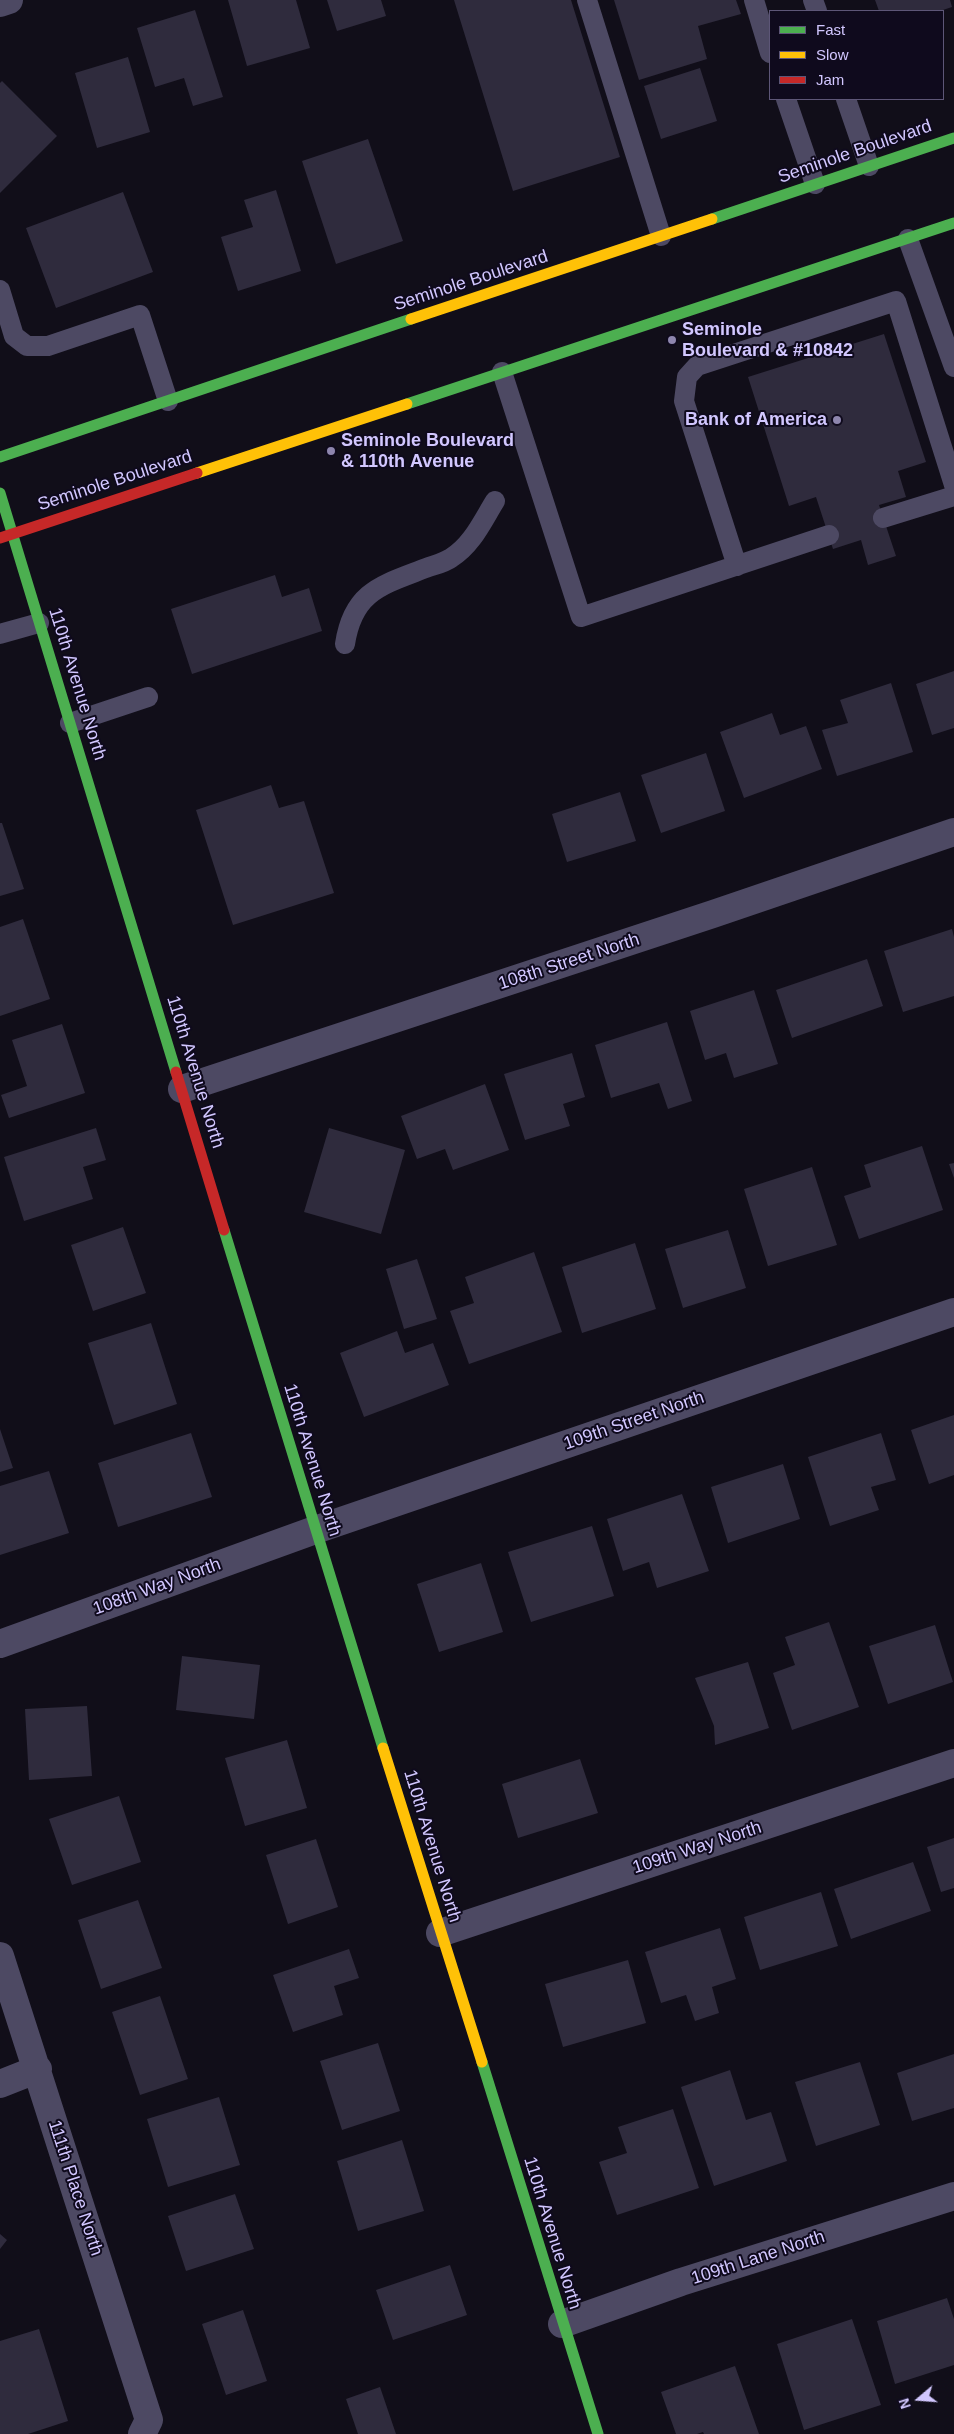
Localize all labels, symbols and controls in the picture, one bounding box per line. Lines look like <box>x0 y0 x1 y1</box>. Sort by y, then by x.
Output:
legend <box>769 10 944 100</box>
text: Fast <box>816 21 845 38</box>
text: Slow <box>816 46 849 63</box>
text: Jam <box>816 71 844 88</box>
street label: Seminole Boulevard <box>775 116 935 188</box>
street label: Seminole Boulevard <box>391 246 551 316</box>
place label: Seminole Boulevard & #10842 <box>682 319 853 362</box>
marker: Seminole Boulevard & #10842 <box>666 334 678 346</box>
place label: Bank of America <box>685 409 827 431</box>
marker: Bank of America <box>831 414 843 426</box>
place label: Seminole Boulevard & 110th Avenue <box>341 430 514 472</box>
marker: Seminole Boulevard & 110th Avenue <box>325 445 337 457</box>
street label: Seminole Boulevard <box>35 446 195 516</box>
street label: 110th Avenue North <box>44 605 110 763</box>
street label: 108th Street North <box>496 929 642 995</box>
street label: 110th Avenue North <box>162 993 228 1151</box>
street label: 110th Avenue North <box>279 1381 345 1539</box>
street label: 109th Street North <box>561 1387 707 1455</box>
street label: 108th Way North <box>90 1554 224 1620</box>
street label: 110th Avenue North <box>399 1767 465 1925</box>
street label: 109th Way North <box>630 1817 764 1879</box>
street label: 111th Place North <box>43 2117 107 2259</box>
street label: 110th Avenue North <box>519 2154 585 2312</box>
street label: 109th Lane North <box>689 2226 827 2290</box>
north arrow <box>894 2374 944 2424</box>
text: N <box>896 2396 914 2411</box>

